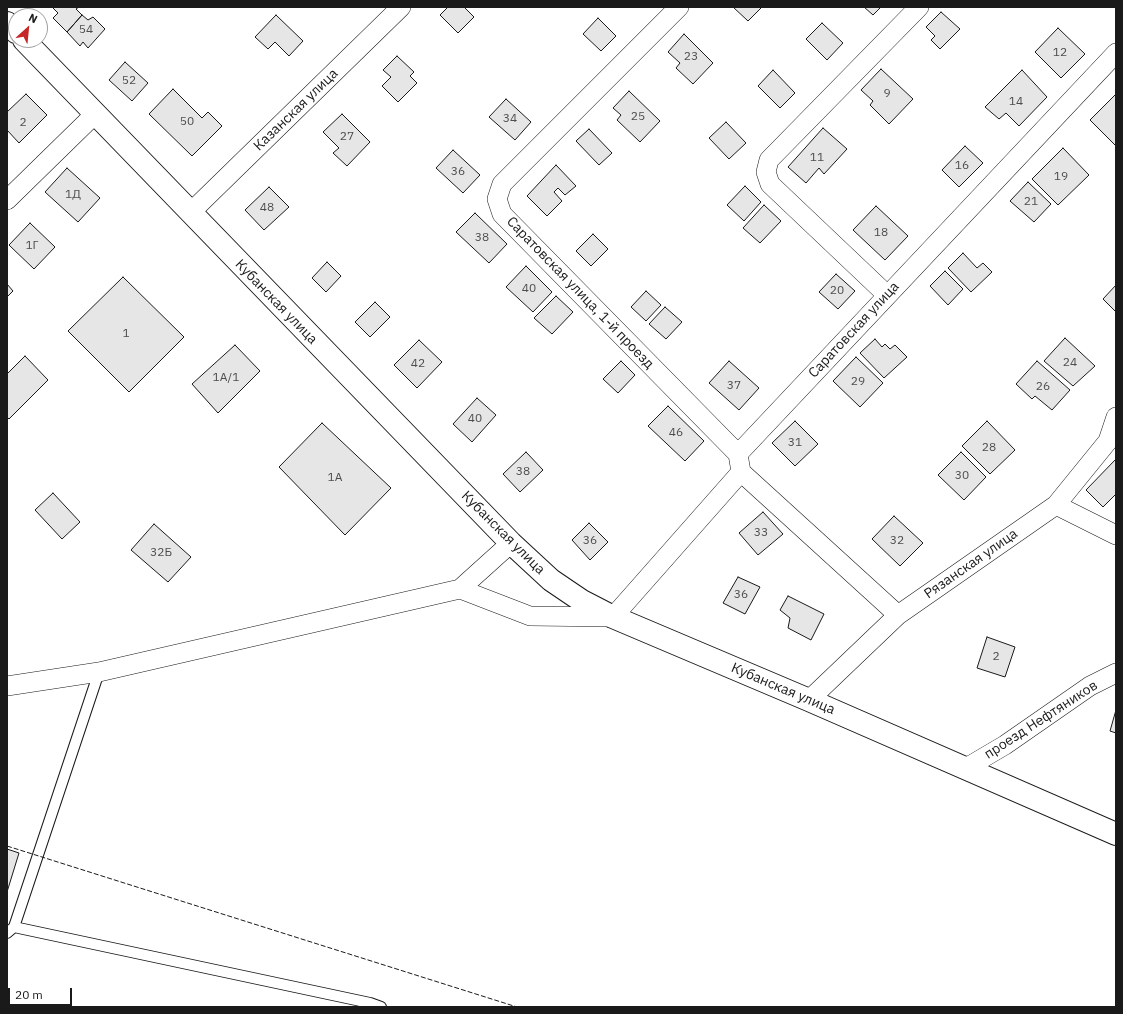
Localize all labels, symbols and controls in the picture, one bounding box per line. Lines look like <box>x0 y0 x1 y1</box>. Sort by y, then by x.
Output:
north arrow <box>8 8 48 48</box>
text: N <box>26 10 40 26</box>
house number: 54 <box>79 23 93 37</box>
house number: 12 <box>1053 46 1067 60</box>
house number: 23 <box>684 50 698 64</box>
street label: Казанская улица <box>250 65 342 155</box>
house number: 52 <box>122 74 136 88</box>
house number: 9 <box>883 87 891 101</box>
house number: 14 <box>1009 95 1023 109</box>
house number: 25 <box>631 110 645 124</box>
house number: 34 <box>503 112 517 126</box>
house number: 50 <box>180 115 194 129</box>
house number: 2 <box>19 116 27 130</box>
house number: 27 <box>340 130 354 144</box>
house number: 11 <box>810 151 824 165</box>
house number: 16 <box>955 159 969 173</box>
house number: 36 <box>451 165 465 179</box>
house number: 19 <box>1054 170 1068 184</box>
house number: 1Д <box>65 188 81 202</box>
house number: 21 <box>1024 195 1038 209</box>
house number: 48 <box>260 201 274 215</box>
street label: Саратовская улица, 1-й проезд <box>503 213 657 373</box>
house number: 18 <box>874 226 888 240</box>
house number: 38 <box>475 231 489 245</box>
house number: 1Г <box>25 239 39 253</box>
street label: Кубанская улица <box>231 256 321 348</box>
street label: Саратовская улица <box>805 278 903 382</box>
house number: 40 <box>522 282 536 296</box>
house number: 20 <box>830 284 844 298</box>
house number: 1 <box>122 327 130 341</box>
house number: 24 <box>1063 356 1077 370</box>
house number: 42 <box>411 357 425 371</box>
house number: 1А/1 <box>213 371 239 385</box>
house number: 29 <box>851 375 865 389</box>
house number: 37 <box>727 379 741 393</box>
house number: 26 <box>1036 380 1050 394</box>
house number: 40 <box>468 412 482 426</box>
house number: 46 <box>669 426 683 440</box>
house number: 31 <box>788 436 802 450</box>
house number: 28 <box>982 441 996 455</box>
house number: 38 <box>516 465 530 479</box>
house number: 30 <box>955 469 969 483</box>
house number: 1А <box>328 471 342 485</box>
street label: Кубанская улица <box>458 488 548 578</box>
house number: 33 <box>754 526 768 540</box>
street label: Рязанская улица <box>921 526 1021 602</box>
house number: 36 <box>583 534 597 548</box>
house number: 32 <box>890 534 904 548</box>
house number: 32Б <box>150 546 172 560</box>
house number: 36 <box>734 588 748 602</box>
house number: 2 <box>992 650 1000 664</box>
street label: Кубанская улица <box>729 660 837 718</box>
street label: проезд Нефтяников <box>981 677 1101 763</box>
scale bar <box>10 980 74 1006</box>
text: 20 m <box>15 987 43 1002</box>

